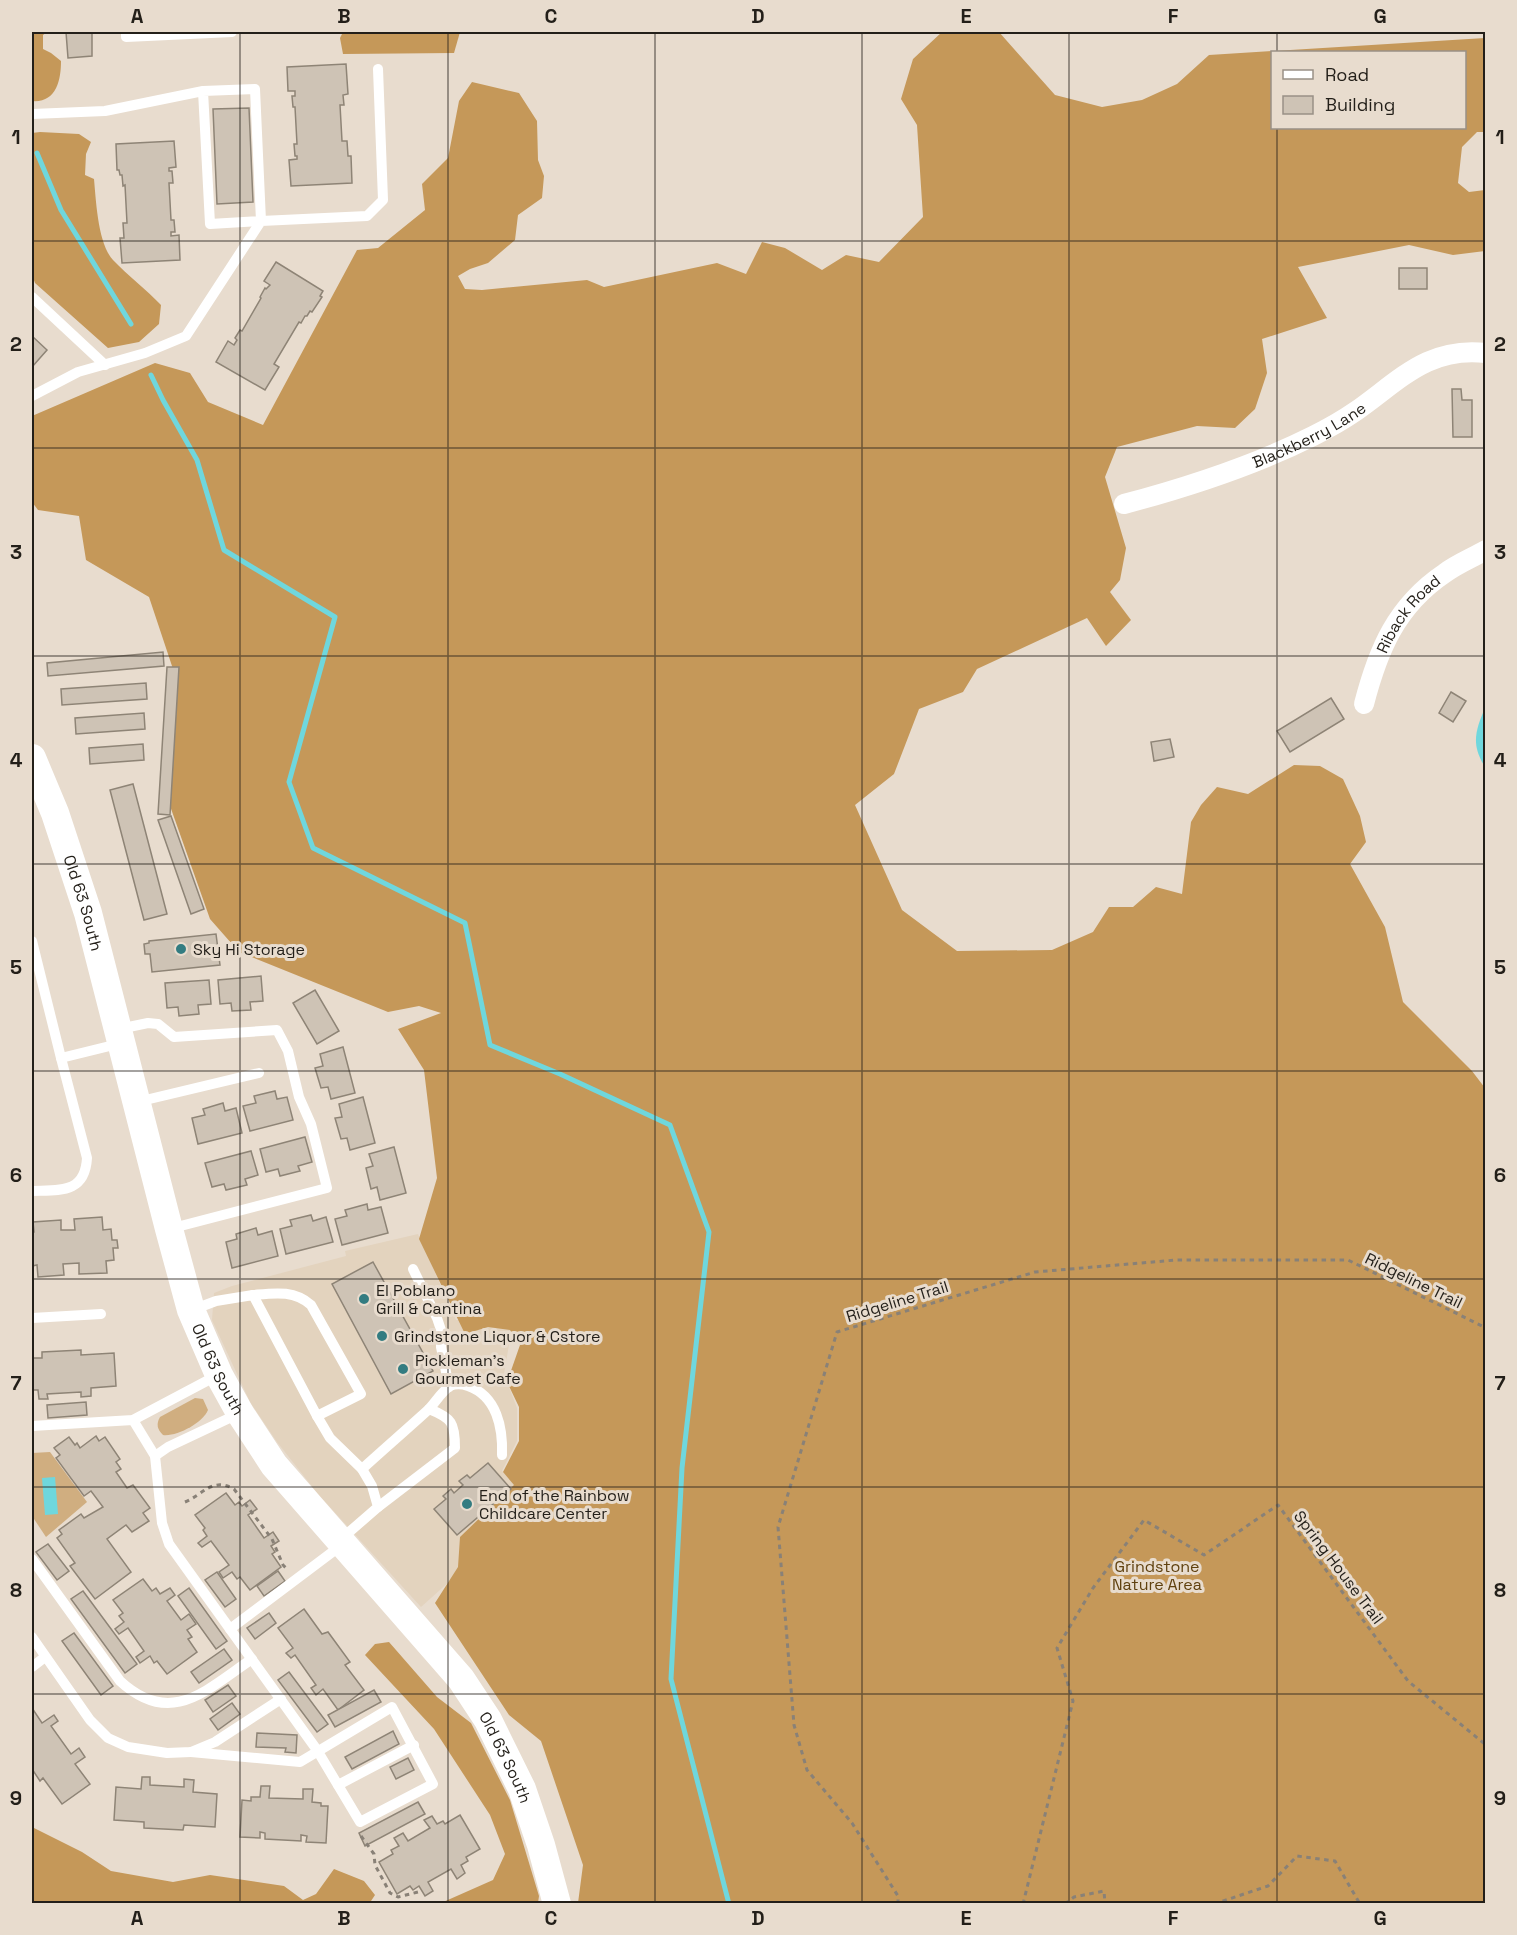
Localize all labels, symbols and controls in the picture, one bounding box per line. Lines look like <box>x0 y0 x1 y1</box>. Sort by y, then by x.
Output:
text: A <box>131 3 144 29</box>
text: B <box>337 3 351 29</box>
text: C <box>545 3 558 29</box>
text: D <box>751 3 765 29</box>
text: E <box>960 3 972 29</box>
text: F <box>1168 3 1179 29</box>
text: G <box>1373 3 1387 29</box>
legend <box>1271 51 1466 129</box>
text: Road <box>1325 63 1369 86</box>
text: Building <box>1325 93 1395 116</box>
text: 1 <box>11 124 21 150</box>
text: 1 <box>1495 124 1505 150</box>
text: 2 <box>10 331 22 357</box>
text: 2 <box>1494 331 1506 357</box>
street label: Blackberry Lane <box>1249 397 1370 473</box>
text: 3 <box>10 539 22 565</box>
text: 3 <box>1494 539 1506 565</box>
street label: Riback Road <box>1372 570 1445 657</box>
text: 4 <box>10 747 23 773</box>
text: 4 <box>1494 747 1507 773</box>
street label: Old 63 South <box>59 852 107 953</box>
place label: Sky Hi Storage <box>193 939 305 960</box>
marker: Sky Hi Storage <box>174 942 188 956</box>
text: 5 <box>10 954 22 980</box>
text: 5 <box>1494 954 1506 980</box>
text: 6 <box>10 1162 22 1188</box>
text: 6 <box>1494 1162 1506 1188</box>
street label: Ridgeline Trail <box>1362 1248 1466 1313</box>
street label: Ridgeline Trail <box>843 1276 951 1327</box>
place label: El Poblano Grill & Cantina <box>376 1280 482 1319</box>
marker: El Poblano Grill & Cantina <box>357 1292 371 1306</box>
street label: Old 63 South <box>187 1320 249 1419</box>
place label: Grindstone Liquor & Cstore <box>394 1326 600 1347</box>
marker: Grindstone Liquor & Cstore <box>375 1329 389 1343</box>
place label: Pickleman's Gourmet Cafe <box>415 1350 521 1389</box>
marker: Pickleman's Gourmet Cafe <box>396 1362 410 1376</box>
text: 7 <box>10 1370 22 1396</box>
text: 7 <box>1494 1370 1506 1396</box>
place label: End of the Rainbow Childcare Center <box>479 1485 630 1524</box>
marker: End of the Rainbow Childcare Center <box>460 1497 474 1511</box>
street label: Spring House Trail <box>1289 1506 1388 1628</box>
park label: Grindstone Nature Area <box>1112 1556 1202 1595</box>
text: 8 <box>10 1577 22 1603</box>
text: 8 <box>1494 1577 1506 1603</box>
street label: Old 63 South <box>474 1708 536 1806</box>
text: 9 <box>10 1785 22 1811</box>
text: 9 <box>1494 1785 1506 1811</box>
text: A <box>131 1905 144 1931</box>
text: B <box>337 1905 351 1931</box>
text: C <box>545 1905 558 1931</box>
text: D <box>751 1905 765 1931</box>
text: E <box>960 1905 972 1931</box>
text: F <box>1168 1905 1179 1931</box>
text: G <box>1373 1905 1387 1931</box>

